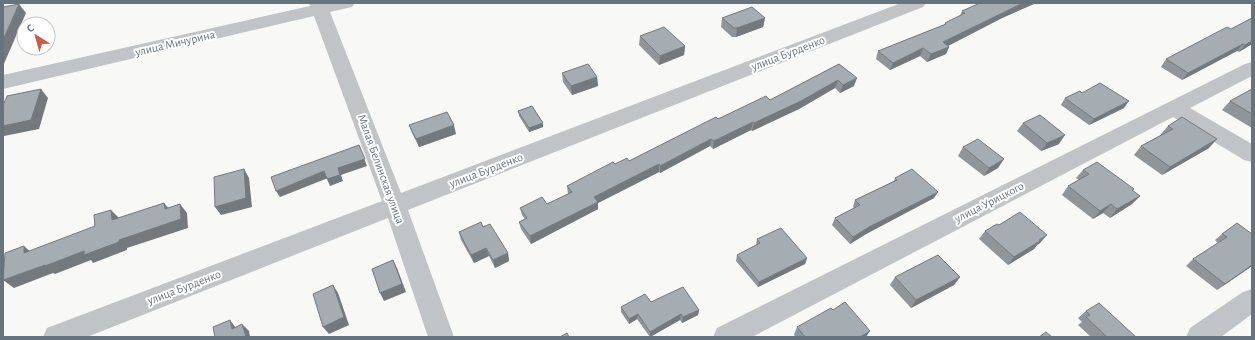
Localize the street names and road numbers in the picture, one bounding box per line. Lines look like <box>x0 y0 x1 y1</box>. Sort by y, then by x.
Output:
street label: улица Мичурина <box>133 28 217 59</box>
street label: улица Бурденко <box>749 33 827 74</box>
street label: Малая Белинская улица <box>355 113 407 226</box>
street label: улица Бурденко <box>447 150 525 191</box>
street label: улица Урицкого <box>952 179 1026 226</box>
street label: улица Бурденко <box>145 267 223 308</box>

